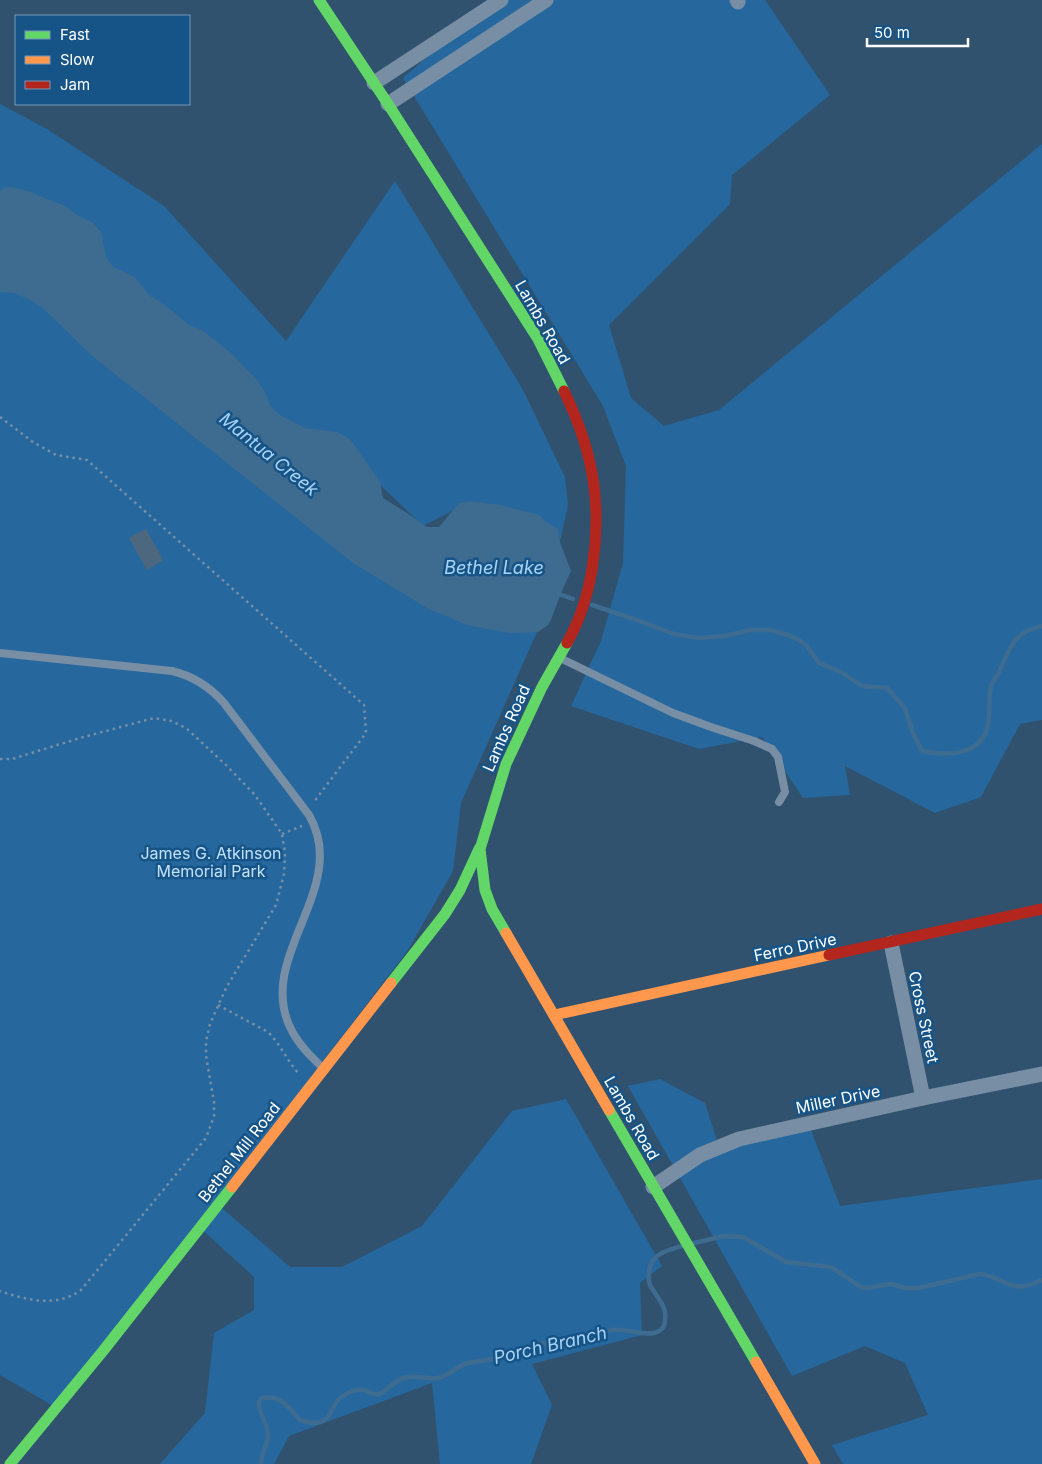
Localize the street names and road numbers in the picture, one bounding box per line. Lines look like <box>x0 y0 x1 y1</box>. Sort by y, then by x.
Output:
street label: Lambs Road <box>511 277 575 367</box>
street label: Lambs Road <box>478 681 534 775</box>
street label: Ferro Drive <box>752 928 838 966</box>
street label: Cross Street <box>904 969 944 1065</box>
street label: Lambs Road <box>600 1073 664 1163</box>
street label: Miller Drive <box>794 1080 882 1118</box>
street label: Bethel Mill Road <box>194 1098 284 1206</box>

